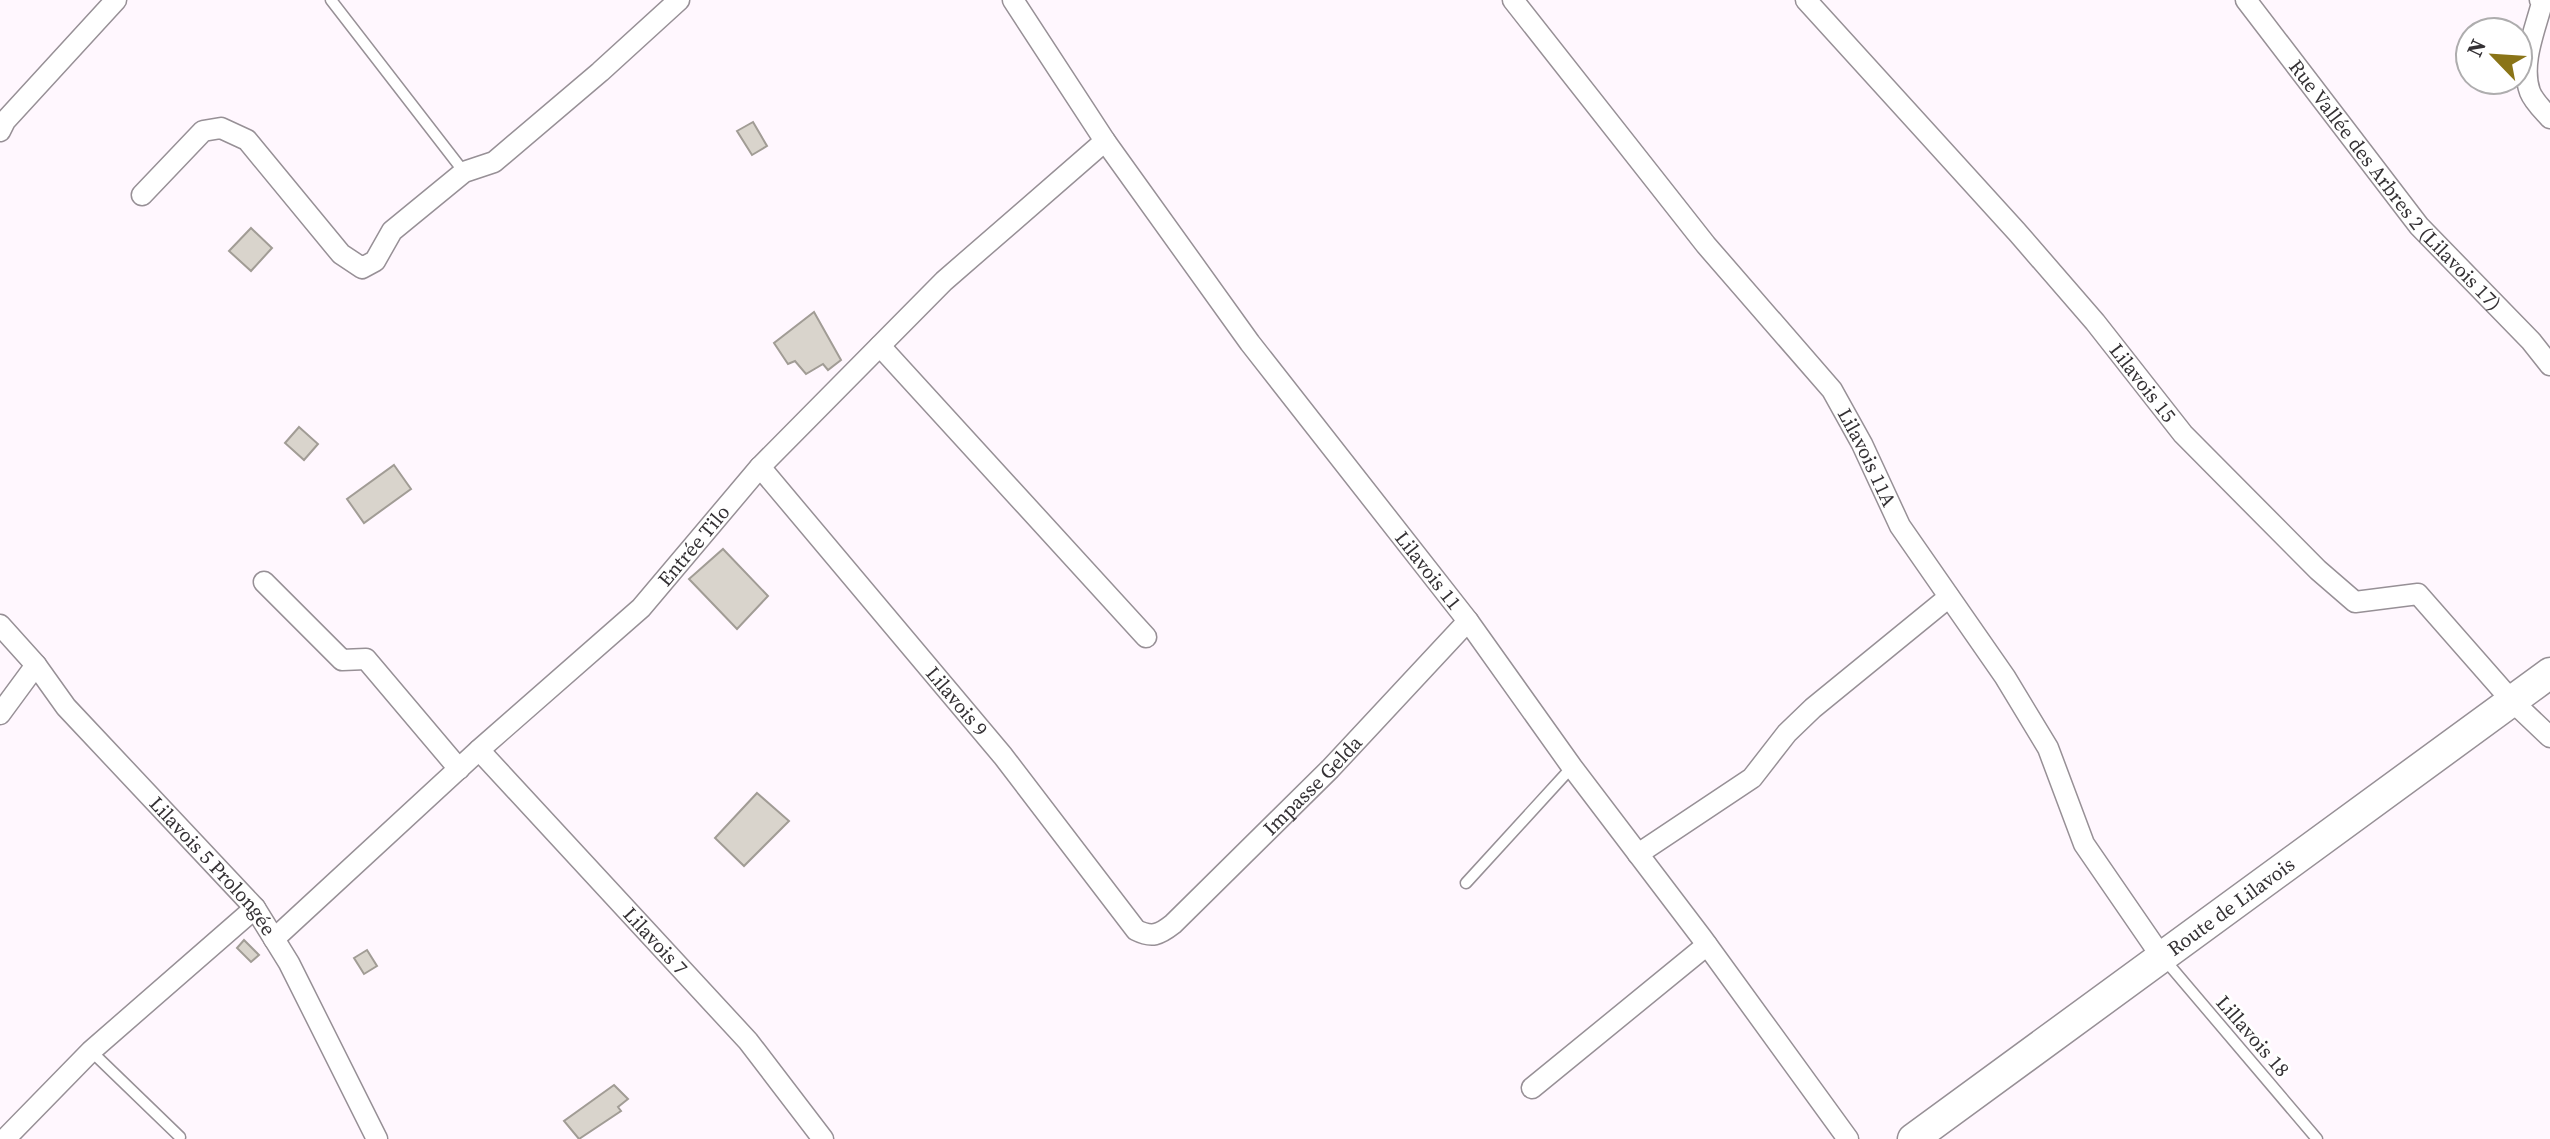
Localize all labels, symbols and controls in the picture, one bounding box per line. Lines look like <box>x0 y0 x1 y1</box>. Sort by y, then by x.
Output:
north arrow <box>2454 16 2534 96</box>
text: N <box>2459 34 2493 61</box>
street label: Rue Vallée des Arbres 2 (Lilavois 17) <box>2283 54 2508 317</box>
street label: Lilavois 15 <box>2103 337 2183 428</box>
street label: Lilavois 11A <box>1831 403 1903 512</box>
street label: Entrée Tilo <box>651 499 736 592</box>
street label: Lilavois 11 <box>1388 525 1468 616</box>
street label: Lilavois 9 <box>919 660 995 742</box>
street label: Impasse Gelda <box>1257 729 1369 841</box>
street label: Lilavois 5 Prolongée <box>143 790 283 941</box>
street label: Route de Lilavois <box>2162 850 2300 962</box>
street label: Lilavois 7 <box>617 901 694 981</box>
street label: Lillavois 18 <box>2210 989 2296 1083</box>

